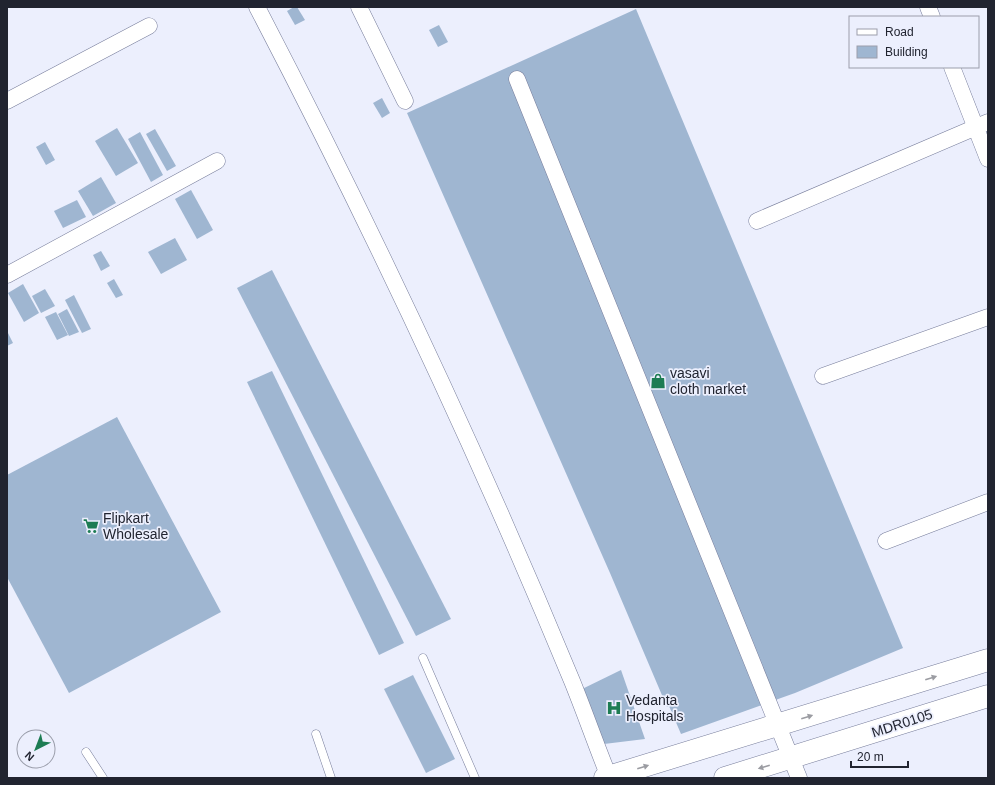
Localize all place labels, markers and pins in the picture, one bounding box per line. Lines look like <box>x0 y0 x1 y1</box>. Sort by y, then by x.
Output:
place label: vasavi cloth market <box>670 365 746 397</box>
shop icon: vasavi cloth market <box>649 372 667 390</box>
place label: Flipkart Wholesale <box>103 510 169 542</box>
supermarket icon: Flipkart Wholesale <box>82 517 100 535</box>
place label: Vedanta Hospitals <box>626 692 684 724</box>
hospital icon: Vedanta Hospitals <box>605 699 623 717</box>

